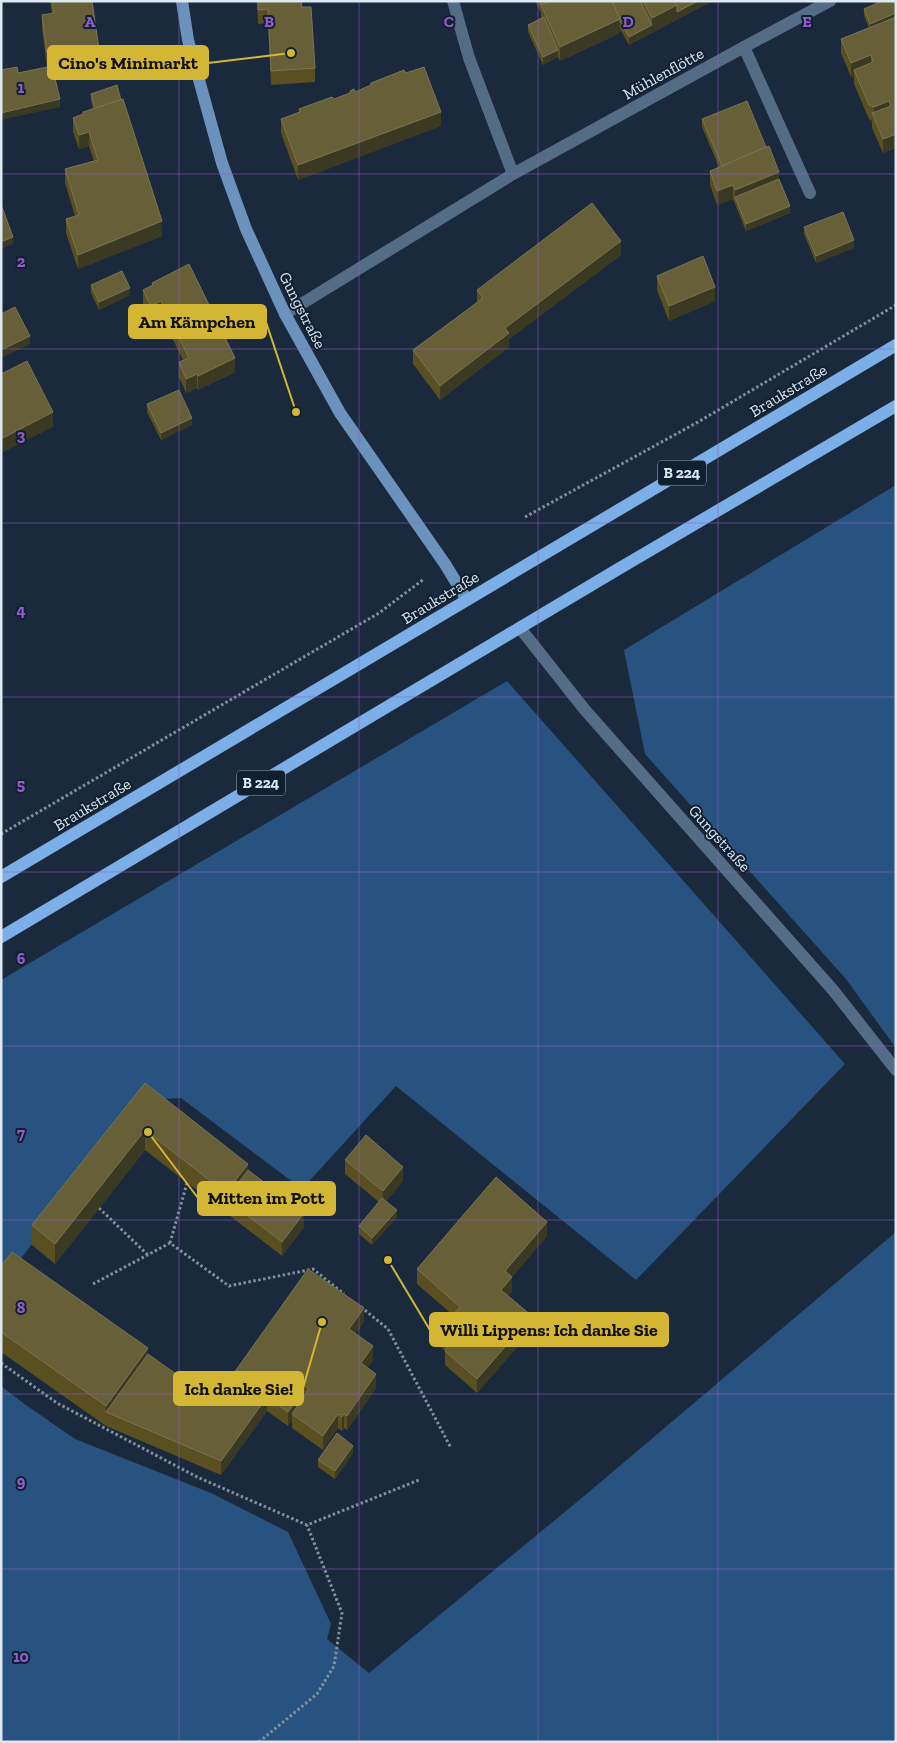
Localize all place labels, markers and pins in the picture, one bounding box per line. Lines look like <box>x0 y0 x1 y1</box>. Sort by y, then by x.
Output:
callout: Cino's Minimarkt <box>48 46 208 79</box>
callout: Am Kämpchen <box>129 305 266 338</box>
callout: Mitten im Pott <box>198 1182 335 1215</box>
callout: Willi Lippens: Ich danke Sie <box>430 1313 668 1346</box>
callout: Ich danke Sie! <box>174 1372 303 1405</box>

